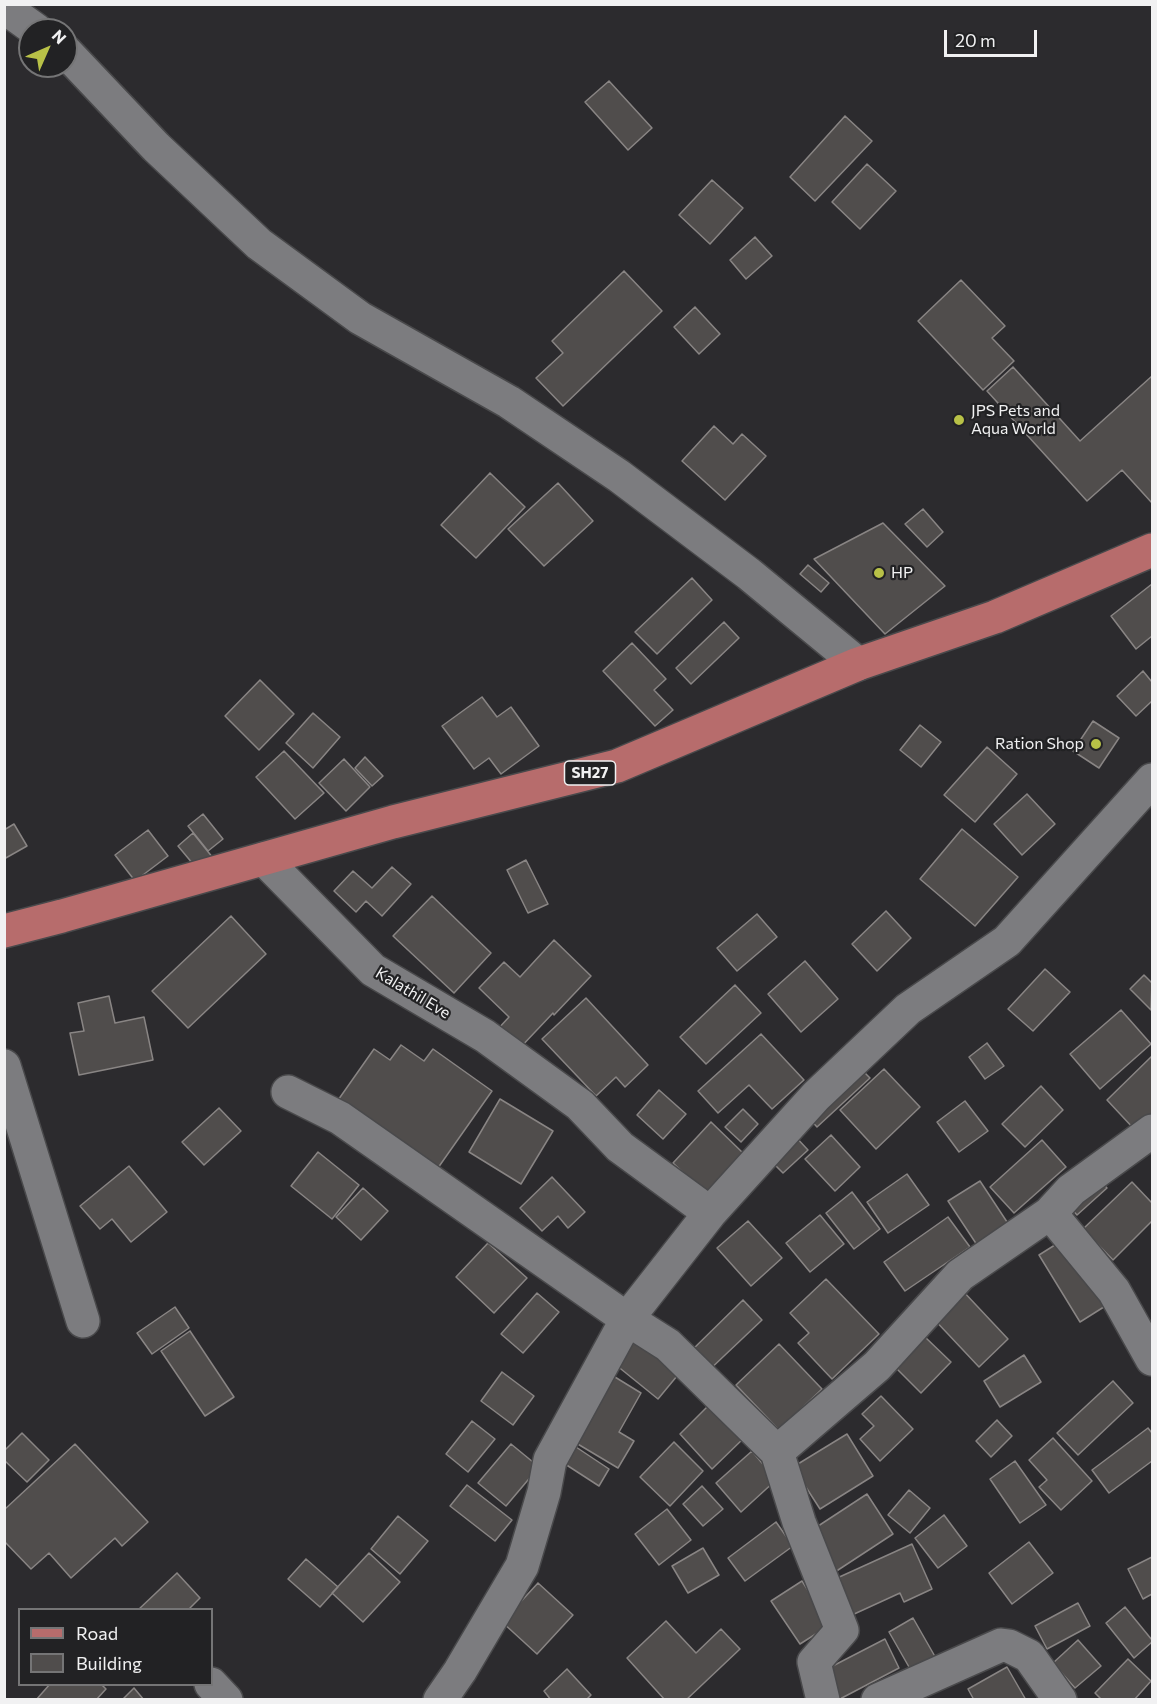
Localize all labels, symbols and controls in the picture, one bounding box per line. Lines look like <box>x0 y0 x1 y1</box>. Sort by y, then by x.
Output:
north arrow <box>18 18 78 78</box>
scale bar <box>947 18 1040 56</box>
text: N <box>49 25 71 47</box>
text: 20 m <box>955 29 996 51</box>
place label: JPS Pets and Aqua World <box>971 401 1060 439</box>
marker: JPS Pets and Aqua World <box>952 413 966 427</box>
place label: HP <box>891 563 913 583</box>
marker: HP <box>872 566 886 580</box>
place label: Ration Shop <box>995 734 1084 754</box>
marker: Ration Shop <box>1089 737 1103 751</box>
road number: SH27 <box>564 761 616 785</box>
street label: Kalathil Eve <box>372 963 454 1023</box>
legend <box>18 1608 213 1686</box>
text: Road <box>76 1622 118 1644</box>
text: Building <box>76 1652 142 1674</box>

